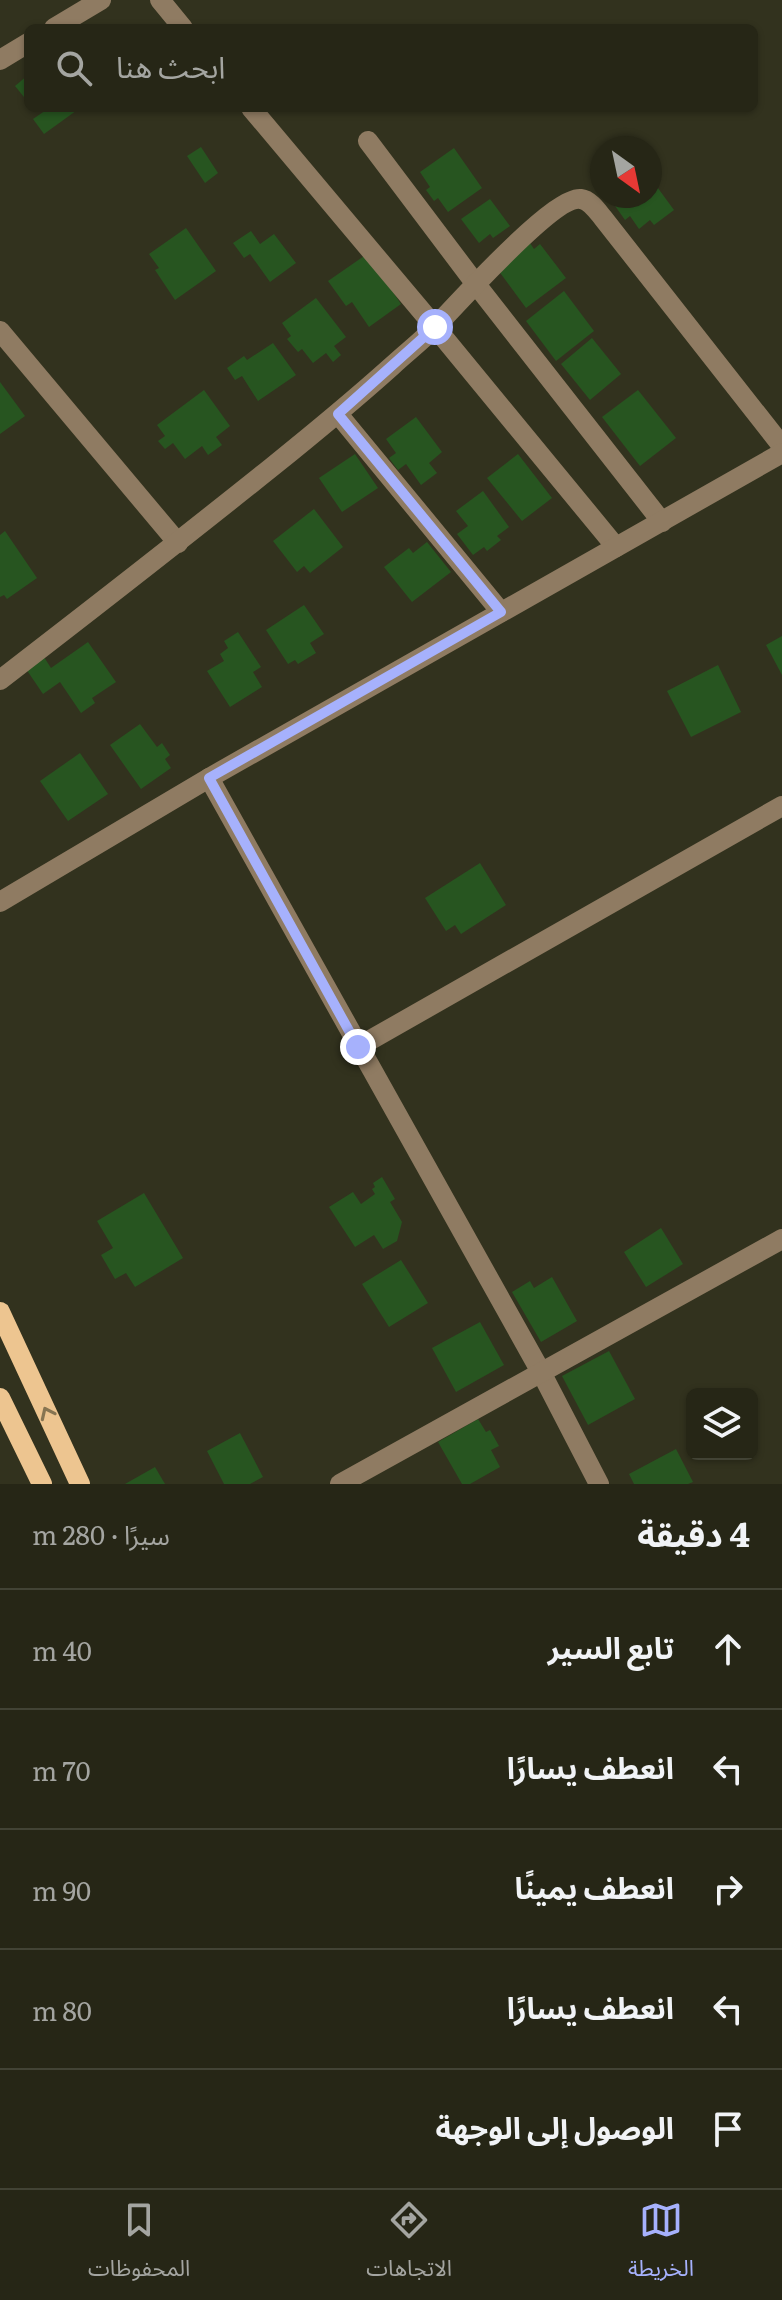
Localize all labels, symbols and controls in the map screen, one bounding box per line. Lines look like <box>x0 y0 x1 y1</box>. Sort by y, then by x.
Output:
search box <box>24 24 758 112</box>
text: ابحث هنا <box>116 43 225 87</box>
icon: search <box>52 46 96 90</box>
north arrow <box>590 136 662 208</box>
route start <box>417 309 453 345</box>
route end <box>340 1029 376 1065</box>
map controls <box>686 1388 758 1460</box>
button: layers <box>686 1388 758 1460</box>
one-way arrow <box>41 1407 57 1421</box>
text: 4 دقيقة <box>637 1507 750 1557</box>
text: سيرًا · 280 m <box>32 1514 170 1553</box>
text: تابع السير <box>548 1624 674 1668</box>
icon: ahead <box>706 1627 750 1671</box>
text: 40 m <box>32 1630 92 1669</box>
text: انعطف يسارًا <box>507 1744 674 1788</box>
icon: left <box>706 1747 750 1791</box>
text: 70 m <box>32 1750 91 1789</box>
text: انعطف يمينًا <box>515 1864 674 1908</box>
icon: right <box>706 1867 750 1911</box>
text: 90 m <box>32 1870 91 1909</box>
text: انعطف يسارًا <box>507 1984 674 2028</box>
icon: left <box>706 1987 750 2031</box>
text: 80 m <box>32 1990 92 2029</box>
text: الوصول إلى الوجهة <box>435 2104 674 2148</box>
icon: arrive <box>706 2107 750 2151</box>
tab: المحفوظات <box>88 2198 190 2292</box>
tab: الاتجاهات <box>366 2198 452 2292</box>
tab: الخريطة <box>628 2198 694 2292</box>

